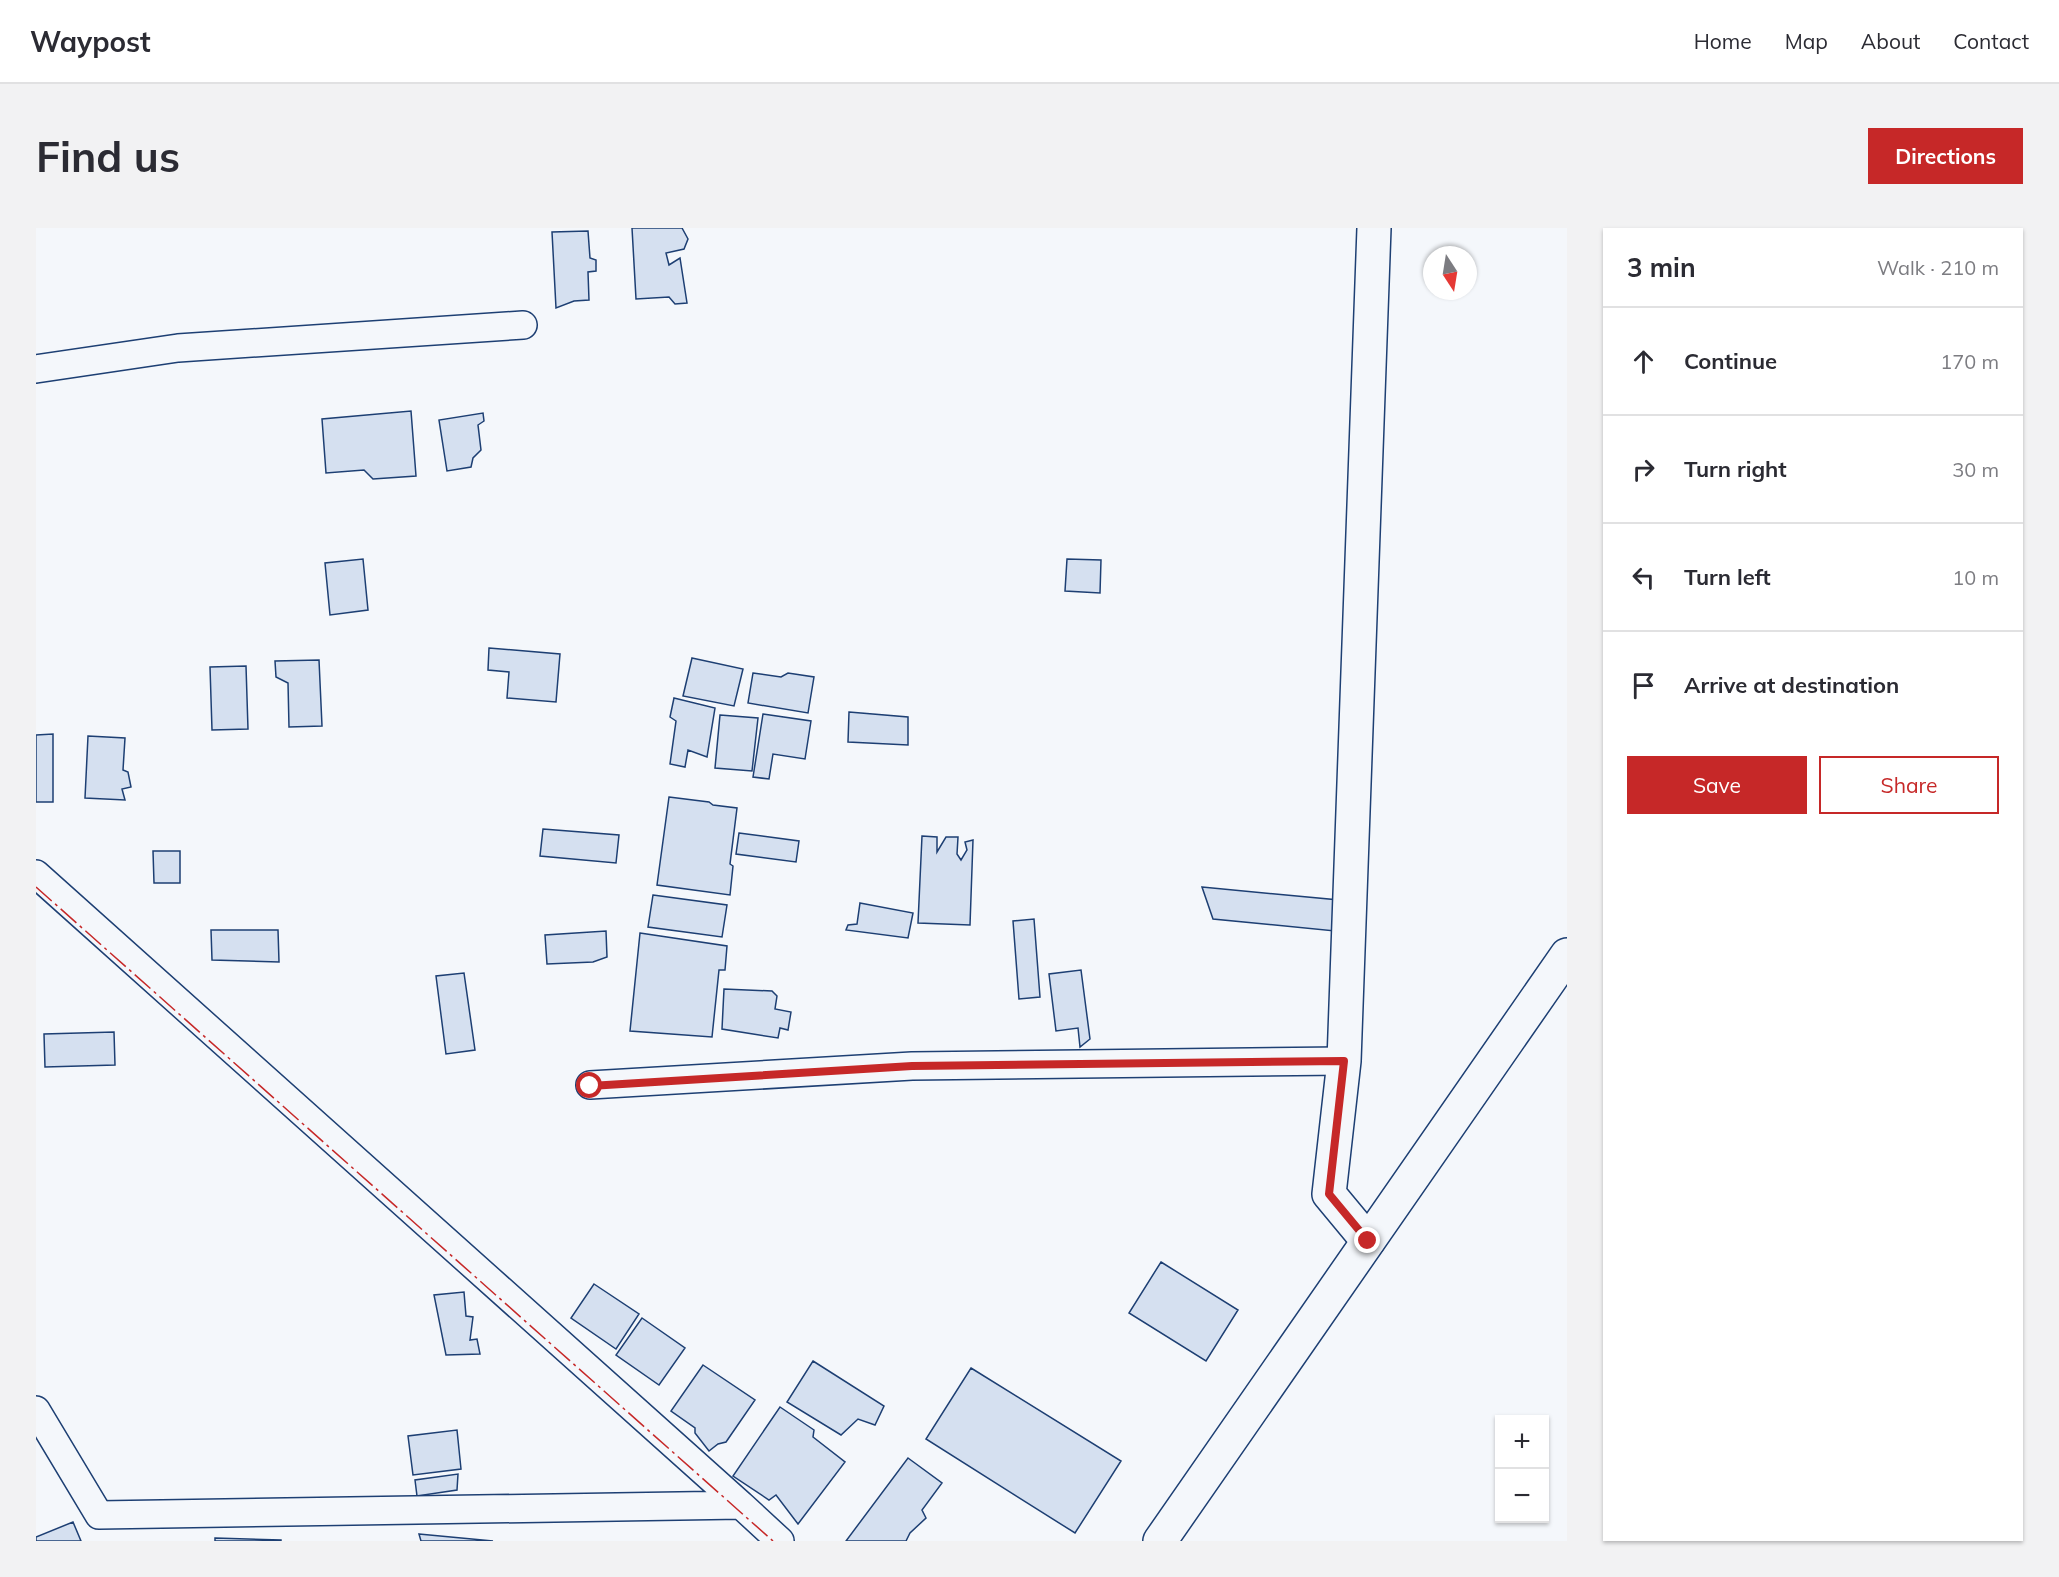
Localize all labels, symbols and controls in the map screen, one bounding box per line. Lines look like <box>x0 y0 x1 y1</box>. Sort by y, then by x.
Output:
text: Waypost <box>30 24 151 59</box>
text: Home <box>1694 28 1752 54</box>
text: Map <box>1785 28 1828 54</box>
text: About <box>1861 28 1920 54</box>
text: Contact <box>1953 28 2029 54</box>
button: Directions <box>1868 128 2023 184</box>
text: Find us <box>36 130 180 183</box>
north arrow <box>1423 246 1477 300</box>
text: 3 min <box>1627 251 1696 284</box>
text: Walk · 210 m <box>1877 255 1999 280</box>
icon: ahead <box>1627 345 1660 378</box>
text: Continue <box>1684 347 1777 375</box>
text: 170 m <box>1940 349 1999 374</box>
icon: right <box>1627 453 1660 486</box>
text: Turn right <box>1684 455 1787 483</box>
text: 30 m <box>1952 457 1999 482</box>
icon: left <box>1627 561 1660 594</box>
text: Turn left <box>1684 563 1771 591</box>
text: 10 m <box>1952 565 1999 590</box>
icon: arrive <box>1627 669 1660 702</box>
text: Arrive at destination <box>1684 671 1899 699</box>
button: Save <box>1627 756 1807 814</box>
button: Share <box>1819 756 1999 814</box>
route start <box>576 1072 602 1098</box>
route end <box>1354 1227 1380 1253</box>
map controls <box>1495 1415 1549 1523</box>
button: + <box>1495 1415 1549 1469</box>
button: − <box>1495 1469 1549 1523</box>

